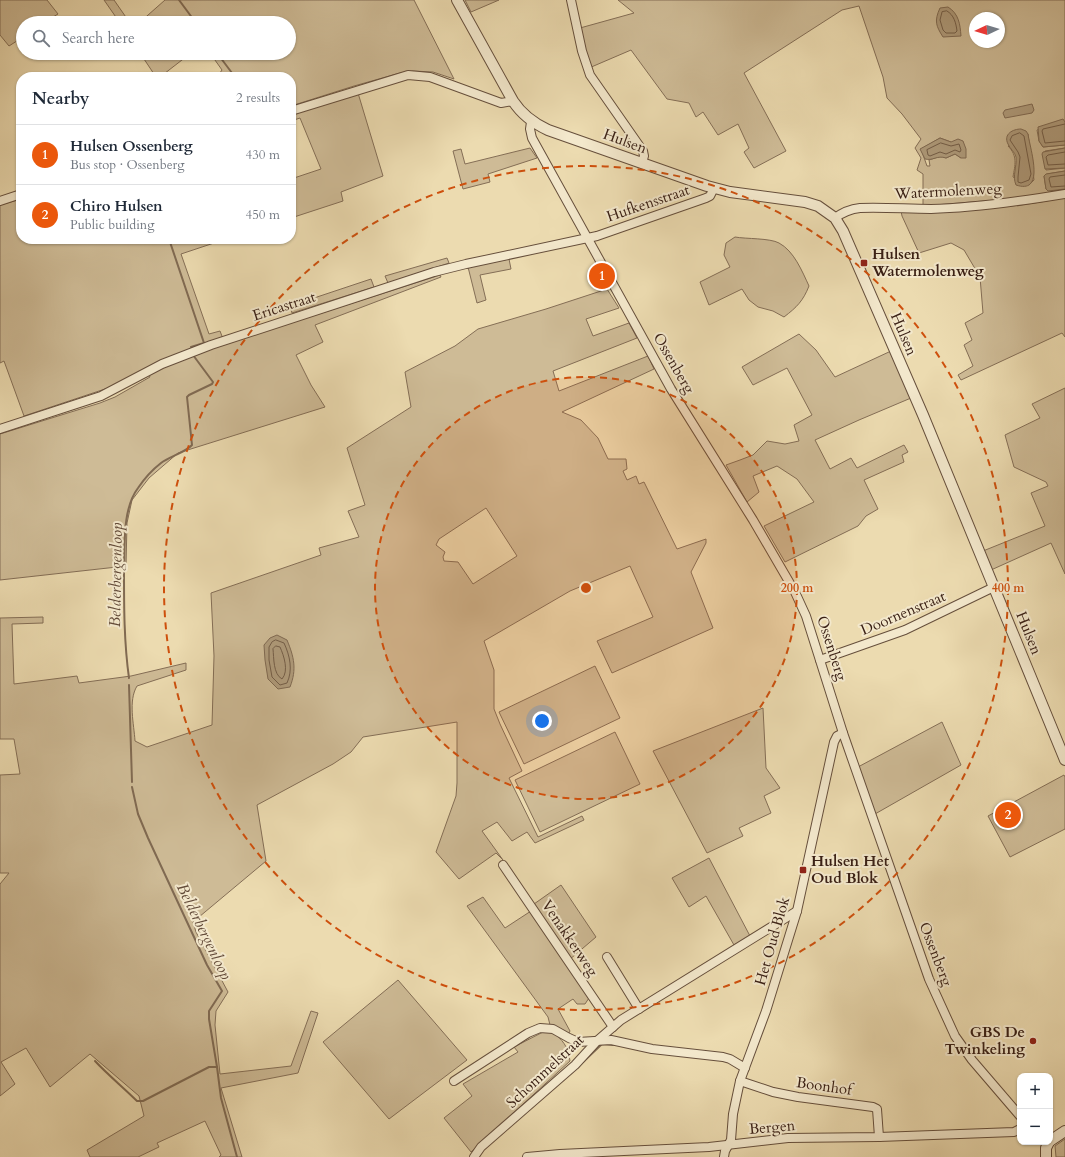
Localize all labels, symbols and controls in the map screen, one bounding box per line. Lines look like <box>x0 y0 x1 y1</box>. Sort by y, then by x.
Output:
north arrow <box>969 12 1005 48</box>
search box <box>16 16 296 60</box>
icon: search <box>30 27 52 49</box>
text: Search here <box>62 28 135 48</box>
text: Nearby <box>32 87 89 110</box>
text: 2 results <box>236 89 280 107</box>
street label: Hulsen <box>600 124 650 158</box>
text: Hulsen Ossenberg <box>70 136 193 156</box>
text: 1 <box>42 146 48 164</box>
text: 430 m <box>246 146 280 164</box>
text: Bus stop · Ossenberg <box>70 156 185 174</box>
street label: Watermolenweg <box>893 178 1003 204</box>
street label: Hufkensstraat <box>604 179 692 227</box>
text: Chiro Hulsen <box>70 196 163 216</box>
text: 2 <box>42 206 48 224</box>
text: 450 m <box>246 206 280 224</box>
text: Public building <box>70 216 155 234</box>
place label: Hulsen Watermolenweg <box>871 244 984 281</box>
marker: Hulsen Watermolenweg <box>859 258 869 268</box>
pin: 1 <box>589 261 615 291</box>
street label: Ericastraat <box>250 286 318 326</box>
street label: Hulsen <box>886 309 922 359</box>
street label: Ossenberg <box>649 329 700 398</box>
water label: Belderbergenloop <box>104 522 128 628</box>
text: 200 m <box>781 580 814 596</box>
text: 400 m <box>992 580 1025 596</box>
centre of rings <box>579 581 593 595</box>
street label: Doornenstraat <box>857 586 949 640</box>
street label: Hulsen <box>1011 608 1047 658</box>
street label: Ossenberg <box>812 613 852 684</box>
your location <box>532 711 552 731</box>
pin: 2 <box>995 800 1021 830</box>
place label: Hulsen Het Oud Blok <box>811 851 890 888</box>
marker: Hulsen Het Oud Blok <box>798 865 808 875</box>
water label: Belderbergenloop <box>171 879 237 984</box>
street label: Het Oud Blok <box>750 894 794 988</box>
street label: Venakkerweg <box>537 896 603 981</box>
street label: Ossenberg <box>915 919 958 989</box>
place label: GBS De Twinkeling <box>944 1022 1025 1059</box>
street label: Schommelstraat <box>502 1030 588 1112</box>
marker: GBS De Twinkeling <box>1028 1036 1038 1046</box>
street label: Boonhof <box>795 1072 855 1100</box>
map controls <box>1017 1073 1053 1145</box>
button: + <box>1017 1073 1053 1109</box>
button: − <box>1017 1109 1053 1145</box>
street label: Bergen <box>748 1115 796 1139</box>

